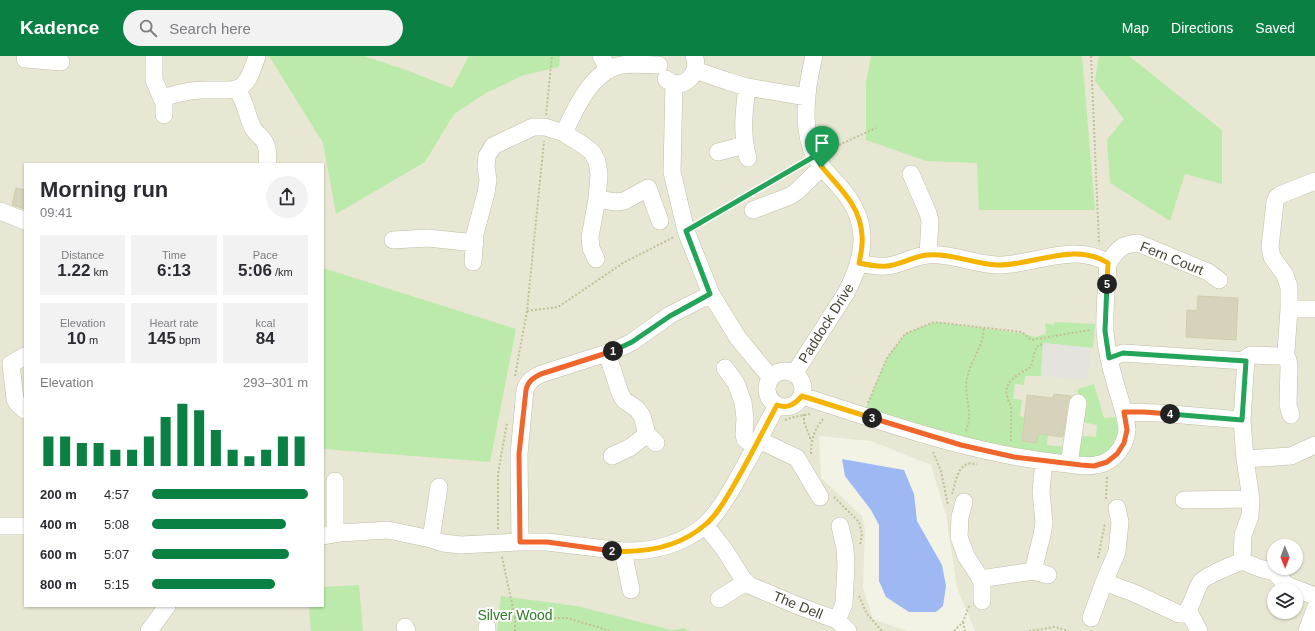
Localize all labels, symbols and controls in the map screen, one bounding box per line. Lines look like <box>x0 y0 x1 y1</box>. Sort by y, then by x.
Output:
search box <box>123 10 403 46</box>
text: Kadence <box>20 17 99 38</box>
icon: search <box>137 17 159 39</box>
text: Search here <box>169 20 251 37</box>
text: Map <box>1122 20 1149 36</box>
text: Directions <box>1171 20 1233 36</box>
text: Saved <box>1255 20 1295 36</box>
pin <box>805 126 839 167</box>
icon: arrive <box>811 132 833 154</box>
button: share <box>266 176 308 218</box>
text: Morning run <box>40 177 168 202</box>
text: 09:41 <box>40 205 73 220</box>
street label: Fern Court <box>1138 238 1206 278</box>
text: Distance <box>61 249 104 261</box>
text: Time <box>162 249 186 261</box>
text: Pace <box>253 249 278 261</box>
text: 1.22 <box>57 261 90 280</box>
text: 6:13 <box>157 261 191 280</box>
text: 5:06 <box>238 261 272 280</box>
text: km <box>90 266 108 278</box>
text: /km <box>272 266 293 278</box>
pin: 5 <box>1097 274 1117 294</box>
text: 5 <box>1104 278 1110 290</box>
street label: Paddock Drive <box>795 280 857 366</box>
text: Elevation <box>60 317 105 329</box>
text: Heart rate <box>150 317 198 329</box>
text: kcal <box>256 317 275 329</box>
text: 10 <box>67 329 86 348</box>
text: 145 <box>148 329 176 348</box>
text: 84 <box>256 329 275 348</box>
text: m <box>86 334 98 346</box>
text: bpm <box>176 334 200 346</box>
pin: 1 <box>603 341 623 361</box>
text: 1 <box>610 345 616 357</box>
text: Elevation <box>40 375 93 390</box>
text: 293–301 m <box>243 375 308 390</box>
pin: 4 <box>1160 404 1180 424</box>
pin: 3 <box>862 408 882 428</box>
text: 4 <box>1167 408 1173 420</box>
text: 3 <box>869 412 875 424</box>
text: 200 m <box>40 487 77 502</box>
text: 4:57 <box>104 487 129 502</box>
text: 400 m <box>40 517 77 532</box>
text: 5:08 <box>104 517 129 532</box>
north arrow <box>1267 539 1303 575</box>
map controls <box>1267 539 1303 619</box>
pin: 2 <box>602 541 622 561</box>
text: 2 <box>609 545 615 557</box>
text: 600 m <box>40 547 77 562</box>
text: 5:07 <box>104 547 129 562</box>
text: 800 m <box>40 577 77 592</box>
text: 5:15 <box>104 577 129 592</box>
button: layers <box>1267 583 1303 619</box>
street label: The Dell <box>771 588 825 622</box>
park label: Silver Wood <box>477 607 553 623</box>

